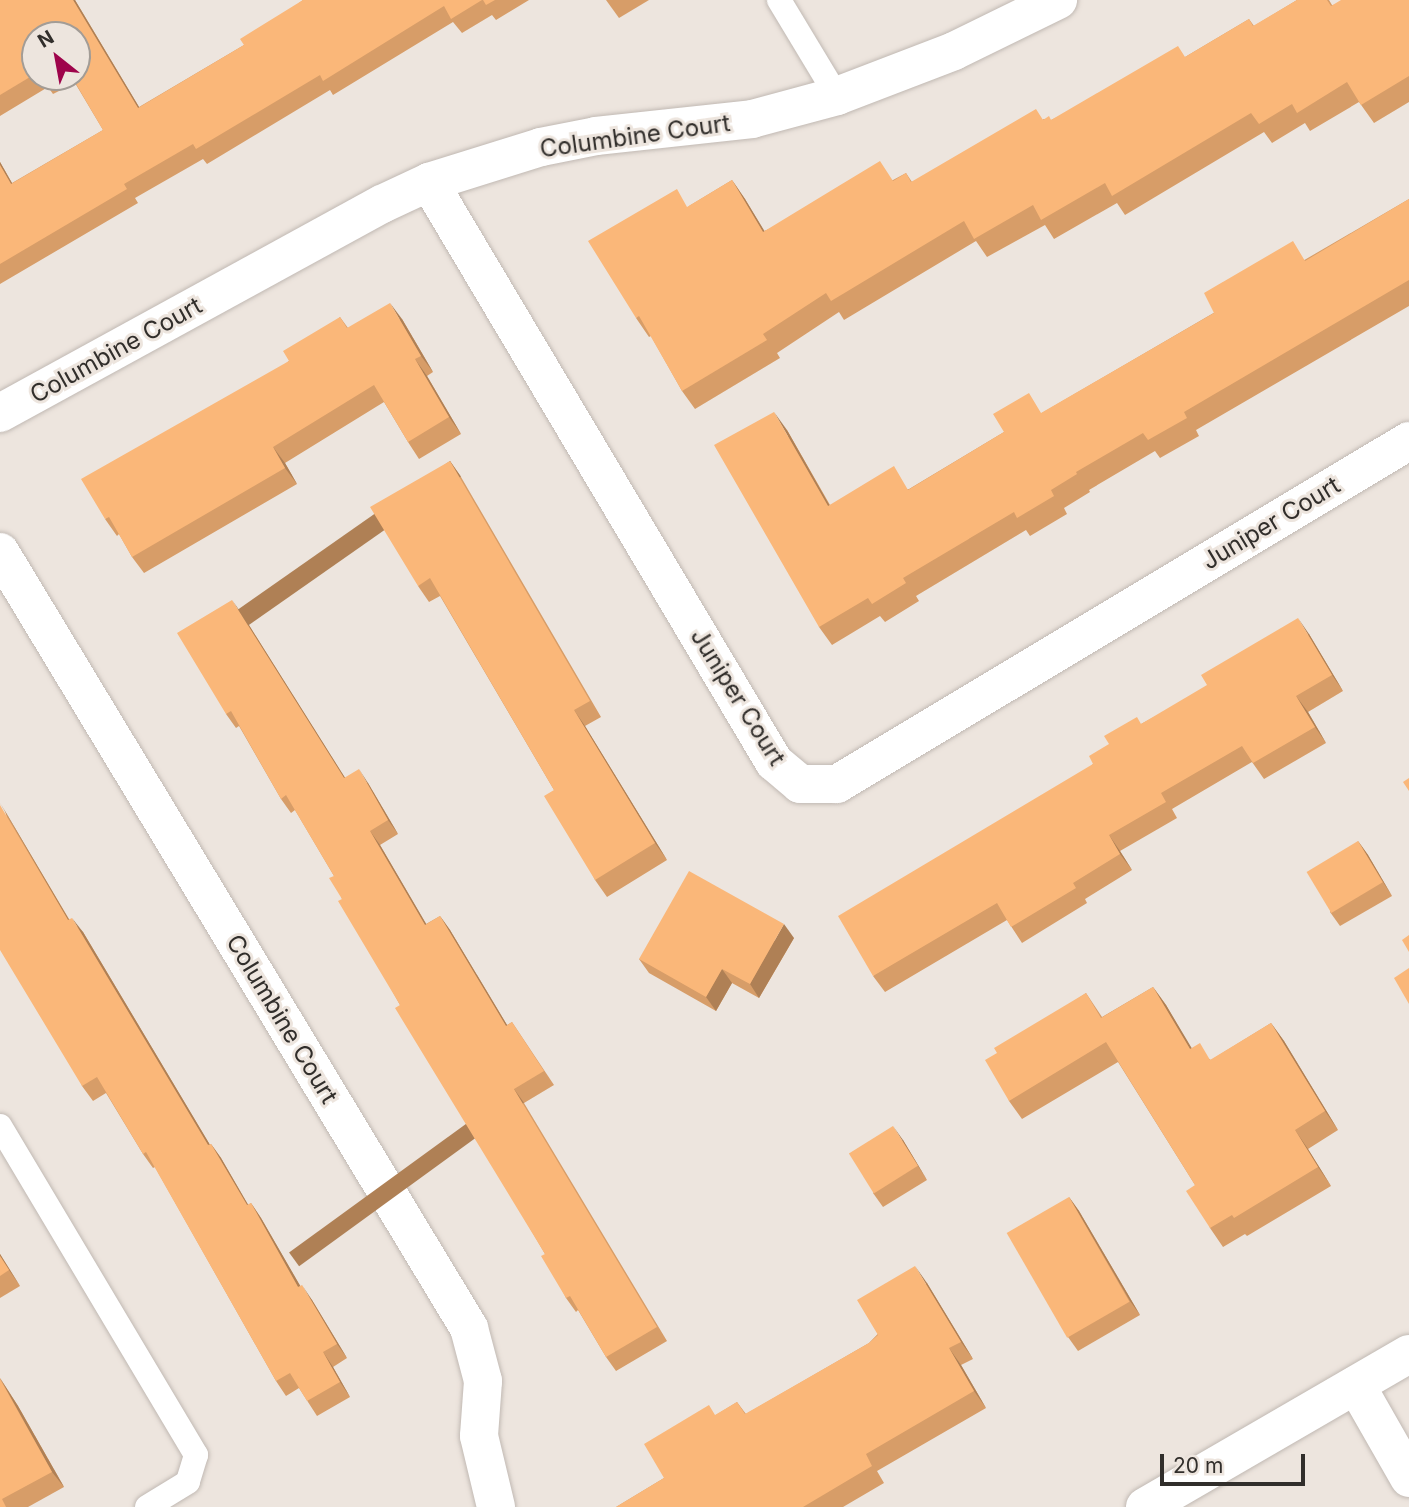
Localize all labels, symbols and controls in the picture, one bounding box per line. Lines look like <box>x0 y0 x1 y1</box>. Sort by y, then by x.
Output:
north arrow <box>21 21 91 91</box>
text: N <box>34 26 58 53</box>
street label: Columbine Court <box>538 108 732 164</box>
street label: Columbine Court <box>25 291 207 409</box>
street label: Juniper Court <box>1197 471 1345 575</box>
street label: Juniper Court <box>685 623 791 771</box>
street label: Columbine Court <box>220 929 344 1109</box>
scale bar <box>1164 1440 1309 1484</box>
text: 20 m <box>1173 1453 1223 1478</box>

